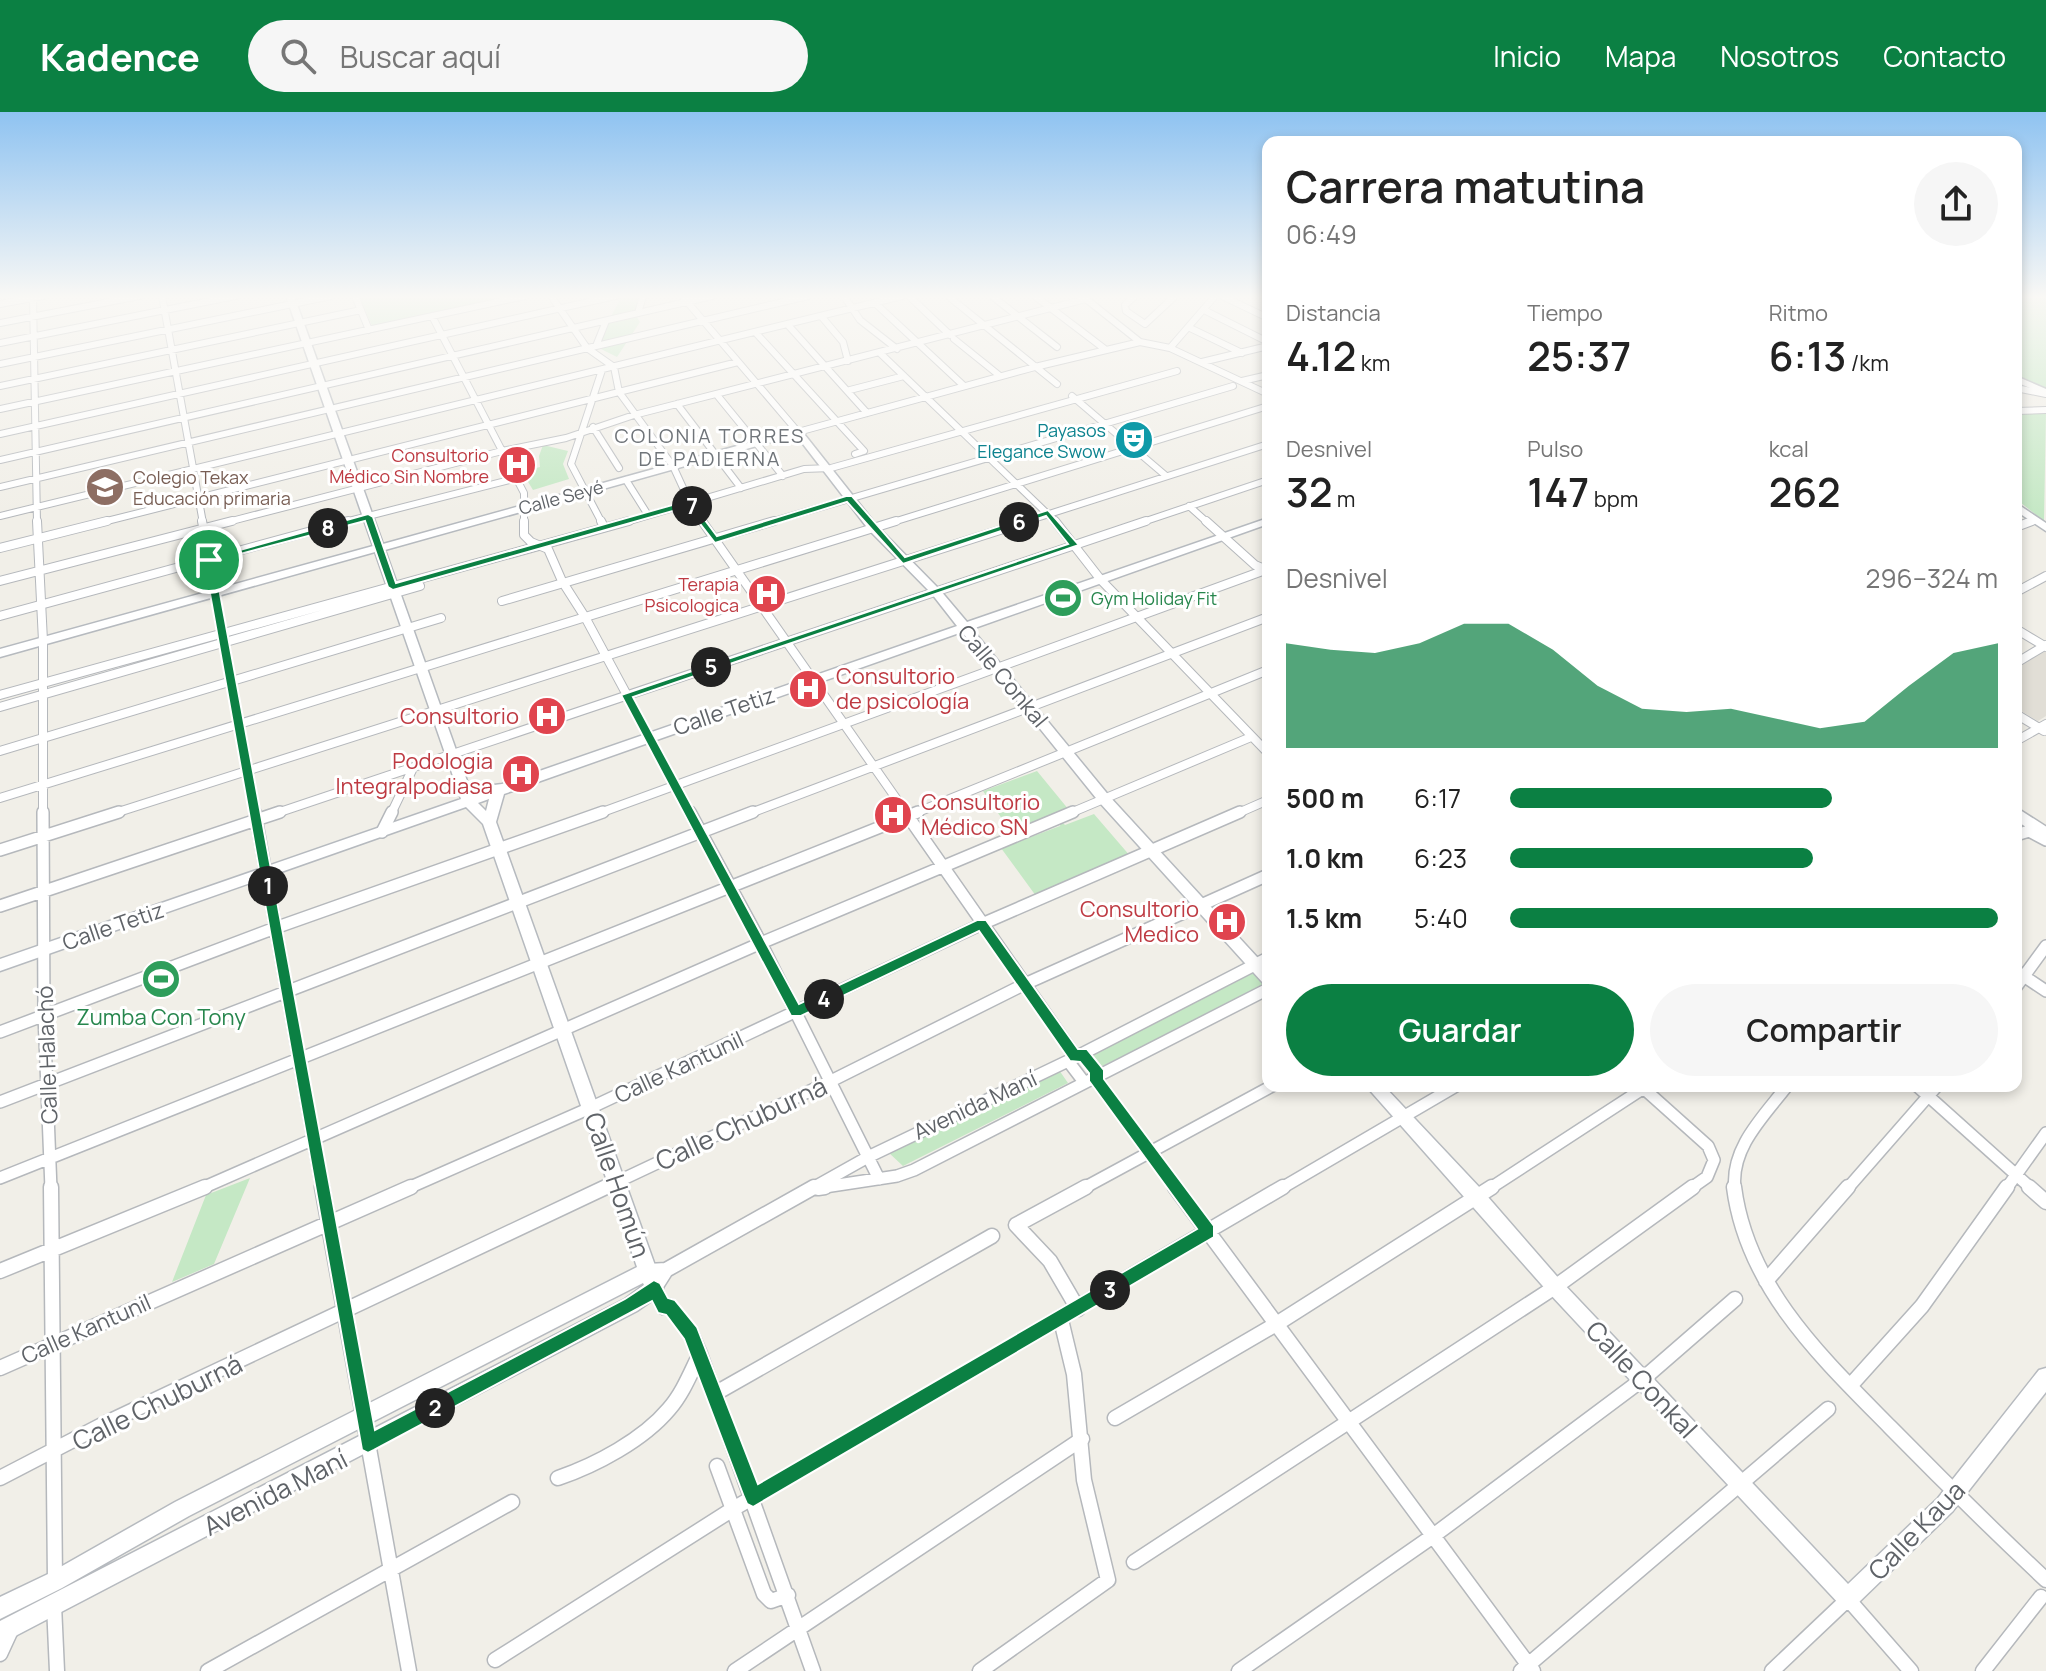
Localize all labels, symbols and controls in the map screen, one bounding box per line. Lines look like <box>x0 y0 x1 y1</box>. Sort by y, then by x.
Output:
search box <box>248 20 808 92</box>
text: Kadence <box>40 30 200 82</box>
icon: search <box>276 34 320 78</box>
text: Buscar aquí <box>340 36 501 77</box>
text: Inicio <box>1493 37 1561 75</box>
text: Mapa <box>1605 37 1676 75</box>
text: Nosotros <box>1720 37 1839 75</box>
text: Contacto <box>1883 37 2006 75</box>
text: Carrera matutina <box>1286 156 1645 216</box>
button: share <box>1914 162 1998 246</box>
text: 06:49 <box>1286 216 1357 252</box>
text: Distancia <box>1286 298 1381 328</box>
text: Tiempo <box>1527 298 1603 328</box>
text: Ritmo <box>1769 298 1828 328</box>
text: 4.12 <box>1286 328 1356 383</box>
text: 25:37 <box>1527 328 1631 383</box>
text: 6:13 <box>1769 328 1846 383</box>
text: km <box>1356 348 1390 378</box>
text: /km <box>1846 348 1889 378</box>
place label: Payasos Elegance Swow <box>977 418 1106 463</box>
theatre icon: Payasos Elegance Swow <box>1113 419 1155 461</box>
district label: COLONIA TORRES DE PADIERNA <box>615 422 805 472</box>
text: Desnivel <box>1286 434 1372 464</box>
text: Pulso <box>1527 434 1583 464</box>
text: kcal <box>1769 434 1809 464</box>
place label: Consultorio Médico Sin Nombre <box>329 443 489 488</box>
hospital icon: Consultorio Médico Sin Nombre <box>496 444 538 486</box>
text: 32 <box>1286 464 1332 519</box>
text: 147 <box>1527 464 1589 519</box>
text: 262 <box>1769 464 1840 519</box>
place label: Colegio Tekax Educación primaria <box>133 465 291 510</box>
school or university icon: Colegio Tekax Educación primaria <box>84 466 126 508</box>
street label: Calle Seyé <box>516 474 606 520</box>
text: m <box>1332 484 1355 514</box>
text: bpm <box>1589 484 1638 514</box>
pin: 7 <box>672 486 712 526</box>
text: 7 <box>686 491 698 521</box>
pin: 6 <box>999 502 1039 542</box>
text: 6 <box>1012 507 1026 537</box>
pin: 8 <box>308 508 348 548</box>
text: 8 <box>321 513 335 543</box>
pin <box>175 526 243 594</box>
icon: arrive <box>187 538 231 582</box>
text: Desnivel <box>1286 560 1388 596</box>
text: 296–324 m <box>1866 560 1998 596</box>
place label: Terapia Psicologica <box>645 572 739 617</box>
hospital icon: Terapia Psicologica <box>746 573 788 615</box>
sports icon: Gym Holiday Fit <box>1042 577 1084 619</box>
place label: Gym Holiday Fit <box>1091 586 1217 610</box>
street label: Calle Conkal <box>951 618 1055 734</box>
pin: 5 <box>691 647 731 687</box>
text: 5 <box>705 652 717 682</box>
place label: Consultorio de psicología <box>836 661 969 716</box>
hospital icon: Consultorio de psicología <box>787 668 829 710</box>
street label: Calle Tetiz <box>669 680 779 742</box>
hospital icon: Consultorio <box>526 695 568 737</box>
place label: Consultorio <box>400 701 519 731</box>
place label: Podologia Integralpodiasa <box>335 746 493 801</box>
hospital icon: Podologia Integralpodiasa <box>500 753 542 795</box>
text: 500 m <box>1286 780 1364 816</box>
text: 6:17 <box>1414 780 1461 816</box>
place label: Consultorio Médico SN <box>921 787 1040 842</box>
hospital icon: Consultorio Médico SN <box>872 794 914 836</box>
text: 1.0 km <box>1286 840 1364 876</box>
text: 6:23 <box>1414 840 1467 876</box>
pin: 1 <box>248 866 288 906</box>
text: 1 <box>263 871 273 901</box>
place label: Consultorio Medico <box>1080 894 1199 949</box>
street label: Calle Tetiz <box>58 895 168 957</box>
text: 1.5 km <box>1286 900 1362 936</box>
text: 5:40 <box>1414 900 1468 936</box>
hospital icon: Consultorio Medico <box>1206 901 1248 943</box>
sports icon: Zumba Con Tony <box>140 958 182 1000</box>
pin: 4 <box>804 979 844 1019</box>
text: 4 <box>817 984 831 1014</box>
button: Guardar <box>1286 984 1634 1076</box>
button: Compartir <box>1650 984 1998 1076</box>
street label: Calle Halachó <box>30 985 64 1125</box>
place label: Zumba Con Tony <box>76 1002 246 1032</box>
street label: Calle Kantunil <box>610 1024 748 1110</box>
street label: Avenida Maní <box>908 1063 1042 1147</box>
street label: Calle Chuburná <box>649 1068 833 1178</box>
street label: Calle Homún <box>576 1107 660 1263</box>
pin: 3 <box>1090 1270 1130 1310</box>
text: 3 <box>1104 1275 1116 1305</box>
street label: Calle Kantunil <box>16 1287 156 1371</box>
street label: Calle Conkal <box>1578 1312 1706 1446</box>
street label: Calle Chuburná <box>66 1345 248 1459</box>
pin: 2 <box>415 1388 455 1428</box>
text: 2 <box>428 1393 442 1423</box>
street label: Avenida Maní <box>197 1440 353 1544</box>
street label: Calle Kaua <box>1860 1472 1972 1588</box>

